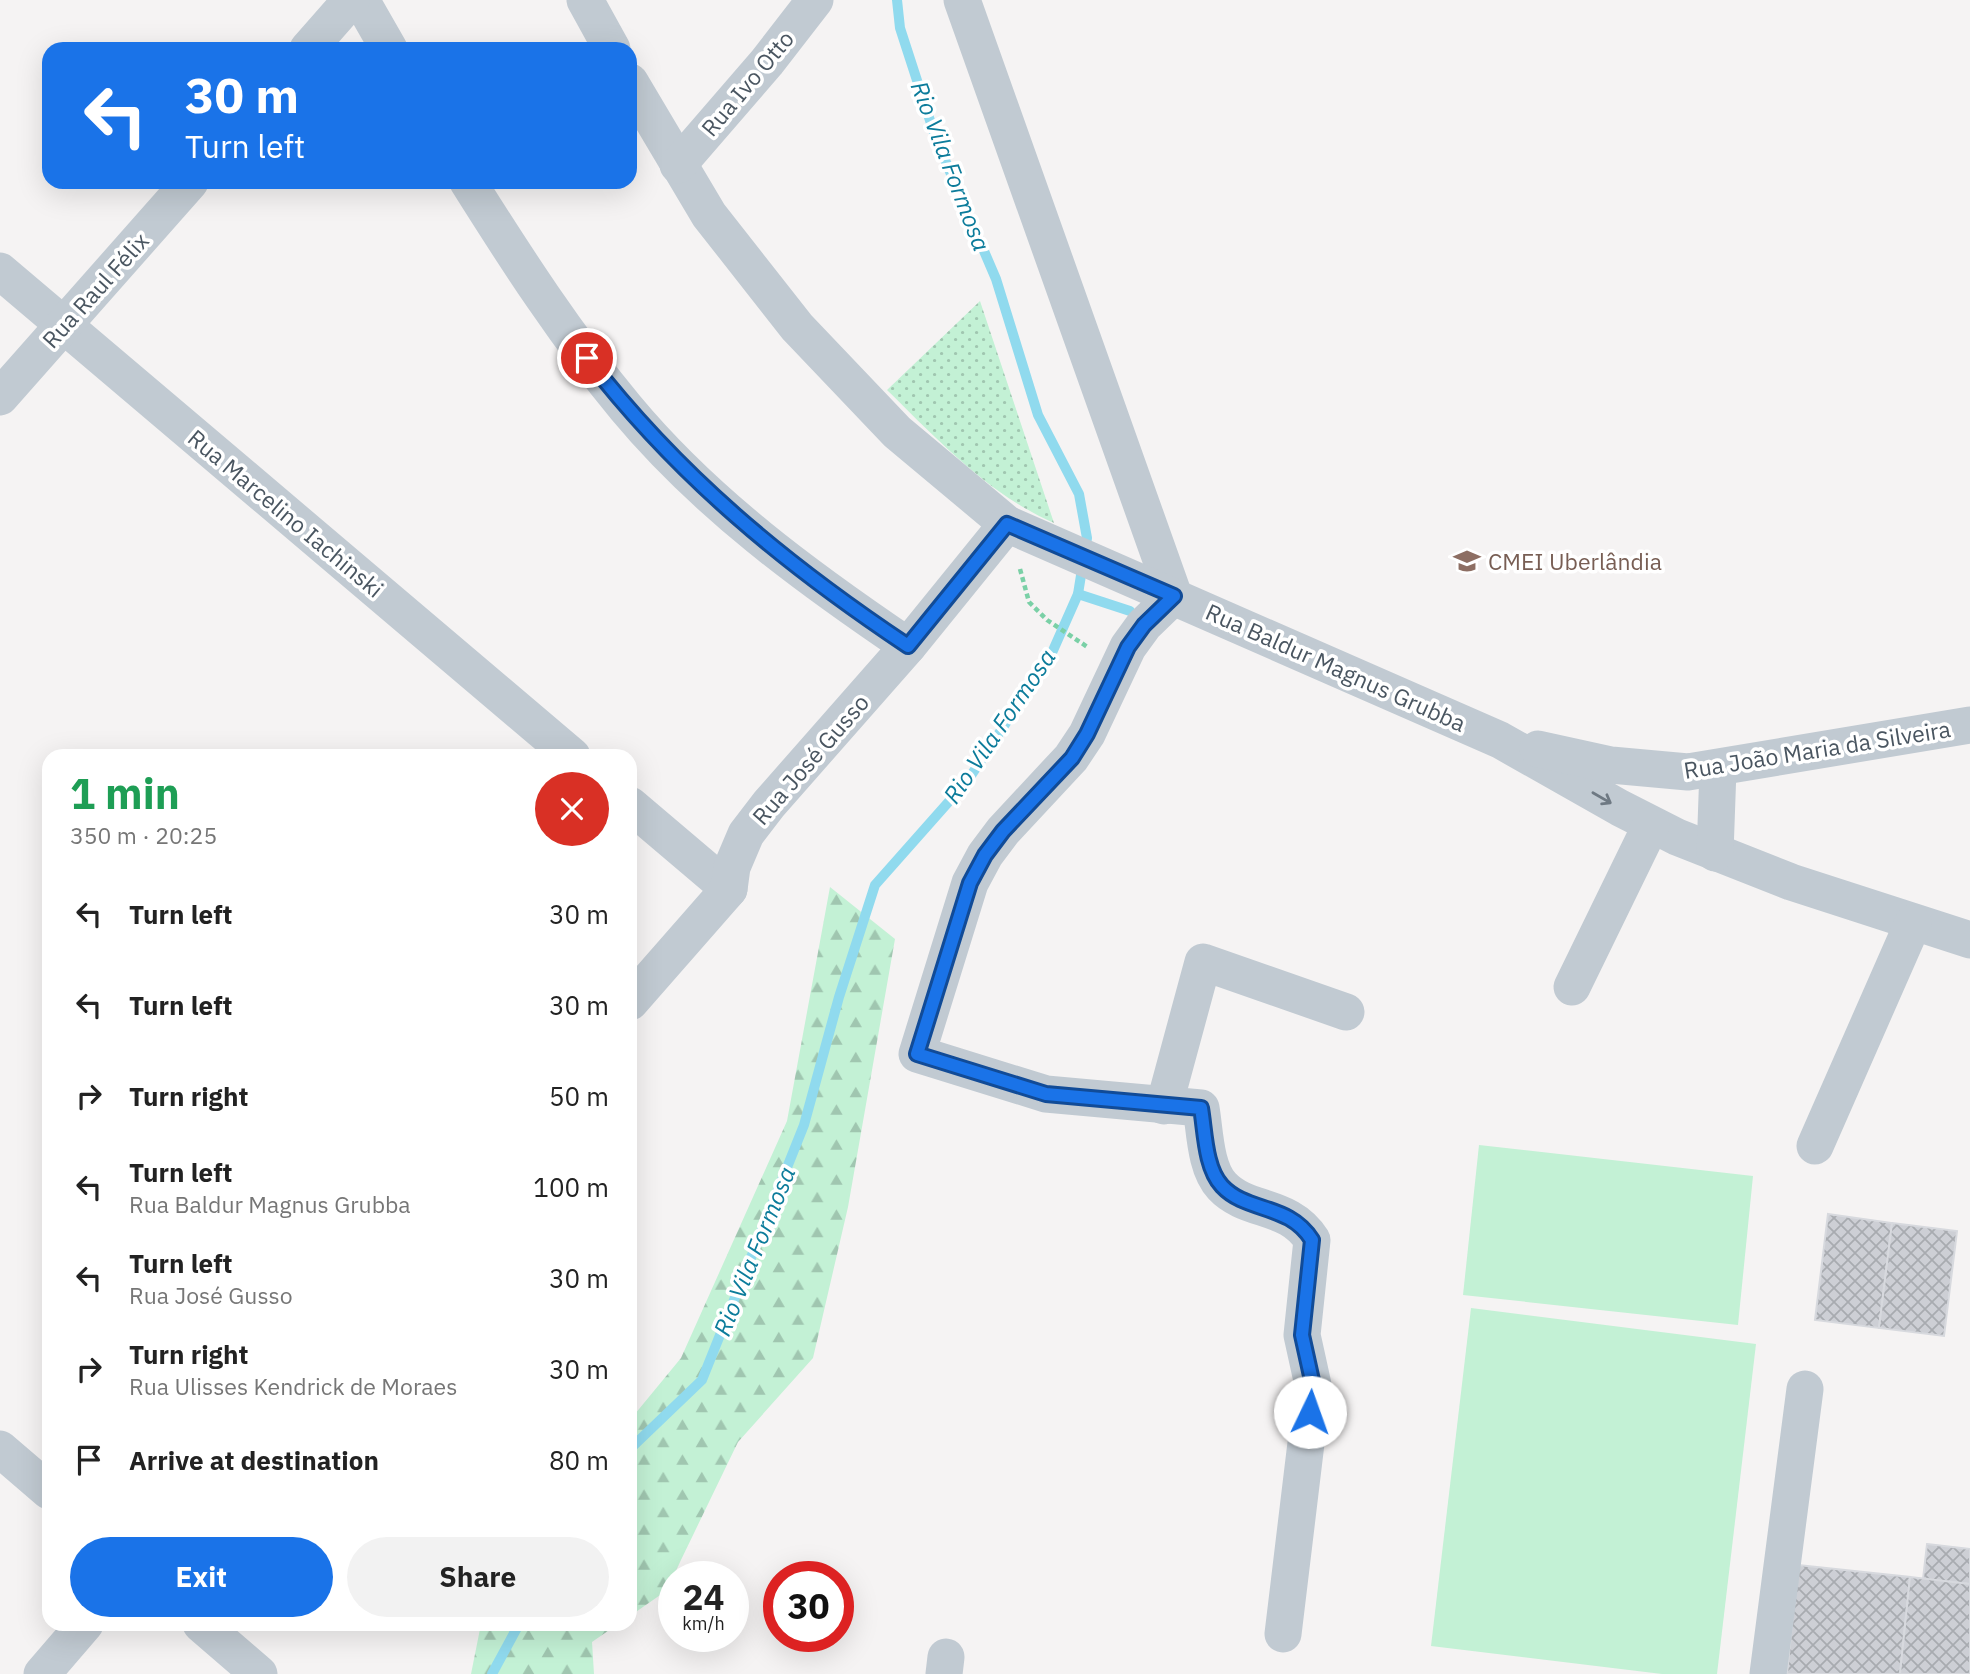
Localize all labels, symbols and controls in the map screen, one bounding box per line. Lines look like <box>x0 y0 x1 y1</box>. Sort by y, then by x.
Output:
street label: Rua Ivo Otto <box>694 24 800 142</box>
text: 30 m <box>185 63 299 126</box>
icon: left <box>70 70 161 161</box>
water label: Rio Vila Formosa <box>904 76 998 256</box>
text: Turn left <box>185 125 305 167</box>
street label: Rua Raul Félix <box>35 226 155 354</box>
pin <box>557 328 617 388</box>
icon: arrive <box>568 339 606 377</box>
street label: Rua Marcelino Iachinski <box>182 422 390 604</box>
school or university icon: CMEI Uberlândia <box>1452 546 1482 576</box>
place label: CMEI Uberlândia <box>1488 546 1662 576</box>
street label: Rua Baldur Magnus Grubba <box>1201 596 1471 738</box>
water label: Rio Vila Formosa <box>935 643 1063 809</box>
street label: Rua José Gusso <box>745 687 875 831</box>
street label: Rua João Maria da Silveira <box>1681 713 1953 785</box>
text: 1 min <box>70 766 180 821</box>
button: close <box>535 772 609 846</box>
one-way arrow <box>1591 791 1611 805</box>
text: 350 m · 20:25 <box>70 820 217 850</box>
icon: left <box>70 895 108 933</box>
text: Turn left <box>129 897 232 931</box>
text: 30 m <box>549 897 609 931</box>
icon: left <box>70 986 108 1024</box>
text: Turn left <box>129 988 232 1022</box>
text: 30 m <box>549 988 609 1022</box>
icon: right <box>70 1077 108 1115</box>
text: Turn right <box>129 1079 248 1113</box>
text: 50 m <box>549 1079 609 1113</box>
text: Turn left <box>129 1155 232 1189</box>
water label: Rio Vila Formosa <box>705 1162 803 1340</box>
icon: left <box>70 1168 108 1206</box>
text: 100 m <box>533 1170 609 1204</box>
text: Rua Baldur Magnus Grubba <box>129 1189 411 1219</box>
text: Turn left <box>129 1246 232 1280</box>
icon: left <box>70 1259 108 1297</box>
text: 30 m <box>549 1261 609 1295</box>
text: Rua José Gusso <box>129 1280 293 1310</box>
text: Turn right <box>129 1337 248 1371</box>
icon: right <box>70 1350 108 1388</box>
text: 30 m <box>549 1352 609 1386</box>
text: Rua Ulisses Kendrick de Moraes <box>129 1371 457 1401</box>
position arrow <box>1273 1375 1347 1449</box>
icon: arrive <box>70 1441 108 1479</box>
text: Arrive at destination <box>129 1443 379 1477</box>
text: 80 m <box>549 1443 609 1477</box>
button: Exit <box>70 1537 333 1617</box>
button: Share <box>347 1537 609 1617</box>
speed limit sign: 30 <box>763 1561 854 1652</box>
text: 24 <box>682 1574 725 1620</box>
text: km/h <box>682 1612 725 1635</box>

